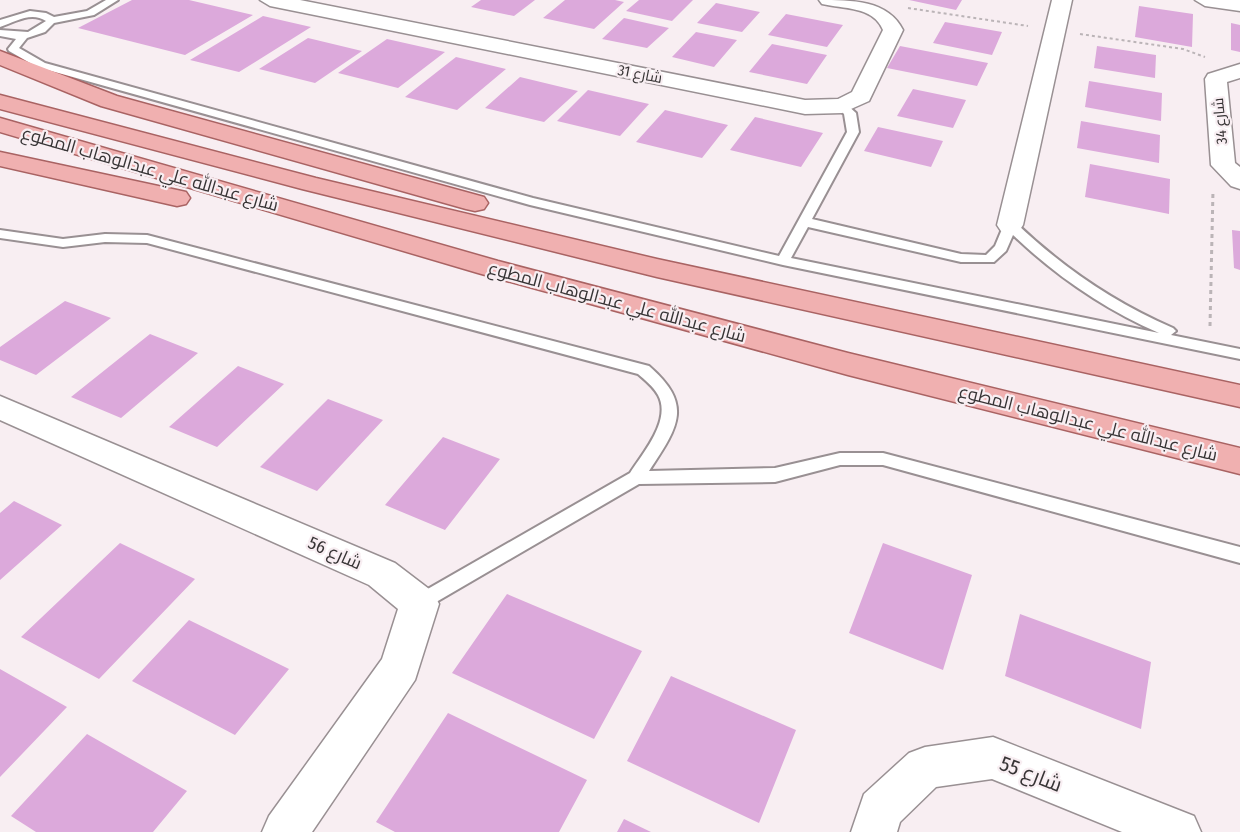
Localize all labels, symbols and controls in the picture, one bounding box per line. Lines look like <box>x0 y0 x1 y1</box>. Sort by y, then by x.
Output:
street label: شارع 31 <box>616 61 664 89</box>
street label: شارع 34 <box>1209 97 1233 145</box>
street label: شارع عبدالله علي عبدالوهاب المطوع <box>18 121 281 219</box>
street label: شارع عبدالله علي عبدالوهاب المطوع <box>485 256 749 350</box>
street label: شارع عبدالله علي عبدالوهاب المطوع <box>955 379 1220 469</box>
street label: شارع 56 <box>304 531 365 575</box>
street label: شارع 55 <box>996 750 1066 799</box>

